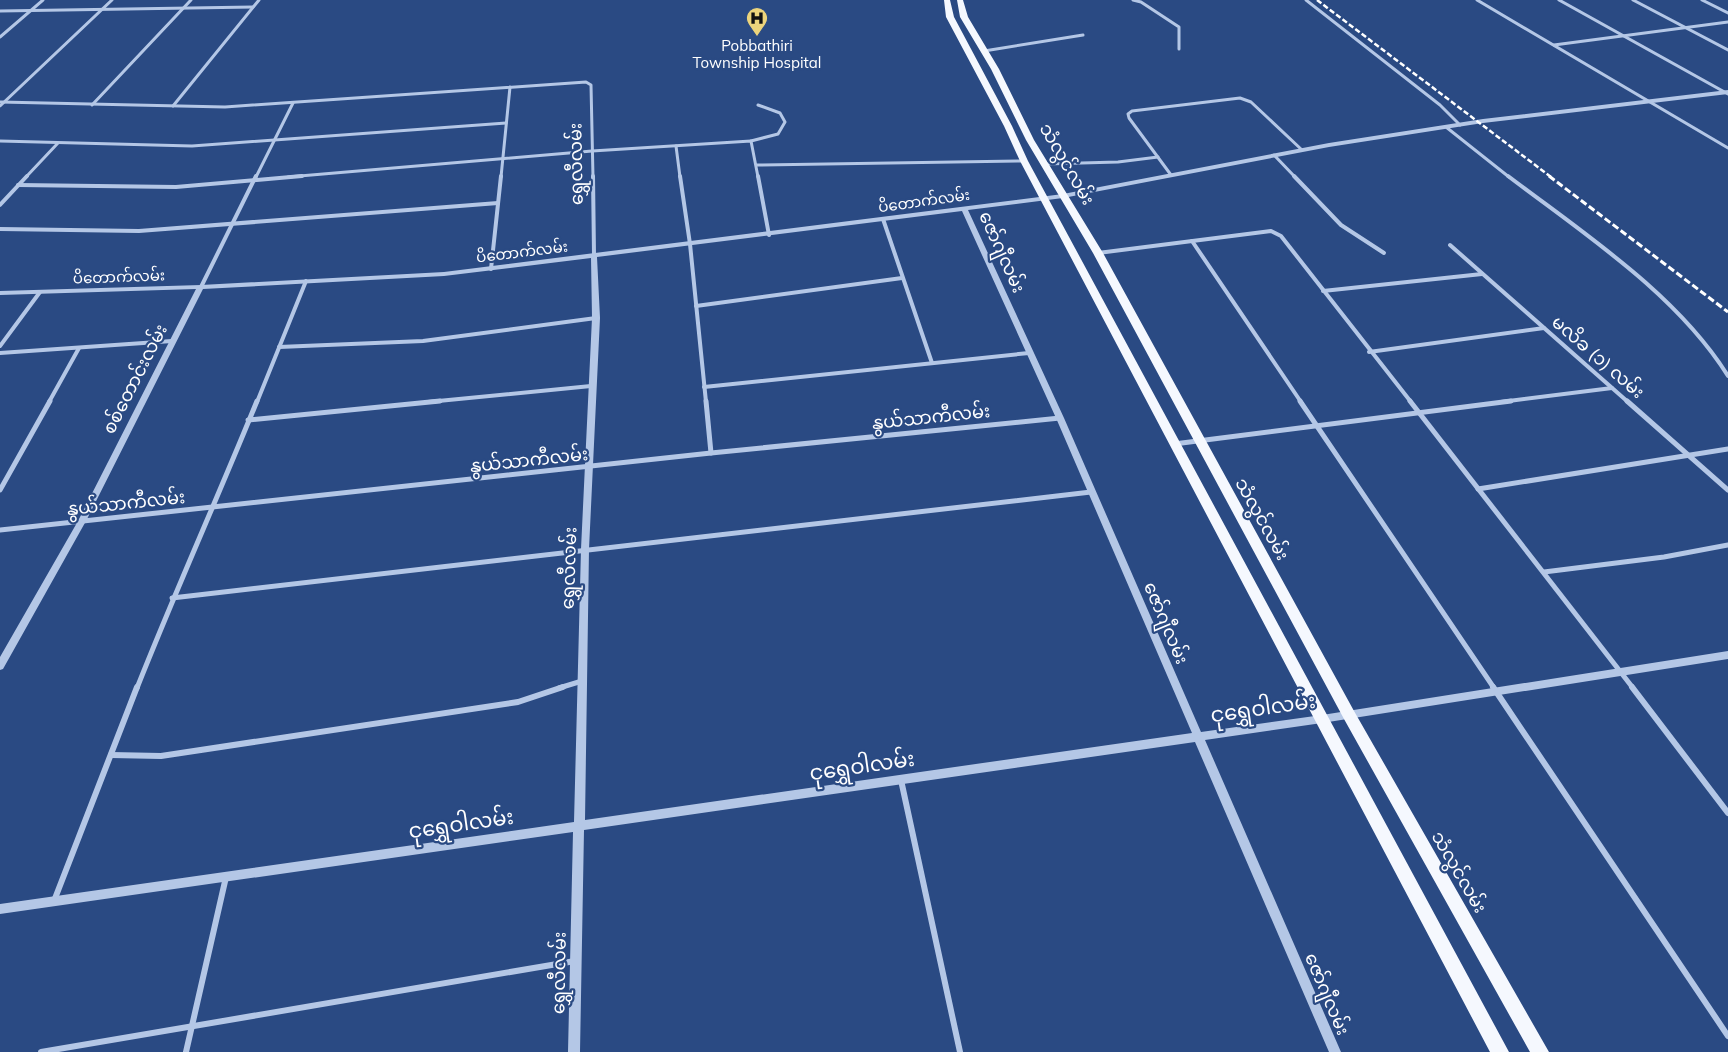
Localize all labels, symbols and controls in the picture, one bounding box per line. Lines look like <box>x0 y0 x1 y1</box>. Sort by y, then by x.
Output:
hospital icon: Pobbathiri Township Hospital <box>745 6 769 37</box>
place label: Pobbathiri Township Hospital <box>693 36 821 72</box>
street label: သံလွင်လမ်း <box>1031 118 1101 211</box>
street label: ရွှေလီလမ်း <box>561 123 592 205</box>
street label: ပိတောက်လမ်း <box>877 185 971 216</box>
street label: ဇော်ဂျီလမ်း <box>971 207 1032 298</box>
street label: ပိတောက်လမ်း <box>475 236 569 267</box>
street label: ပိတောက်လမ်း <box>73 265 165 288</box>
street label: မလိခ (၁) လမ်း <box>1547 309 1651 403</box>
street label: စစ်တောင်းလမ်း <box>96 319 172 438</box>
street label: နွယ်သာကီလမ်း <box>870 397 992 438</box>
street label: နွယ်သာကီလမ်း <box>468 440 590 481</box>
street label: သံလွင်လမ်း <box>1227 473 1295 566</box>
street label: နွယ်သာကီလမ်း <box>65 483 187 524</box>
street label: ရွှေလီလမ်း <box>554 526 585 610</box>
street label: ဇော်ဂျီလမ်း <box>1135 578 1196 669</box>
street label: ငုရွှေဝါလမ်း <box>1208 685 1318 732</box>
street label: ငုရွှေဝါလမ်း <box>807 743 917 790</box>
street label: ငုရွှေဝါလမ်း <box>406 801 516 848</box>
street label: သံလွင်လမ်း <box>1423 826 1493 919</box>
street label: ရွှေလီလမ်း <box>544 932 575 1014</box>
street label: ဇော်ဂျီလမ်း <box>1296 949 1357 1040</box>

